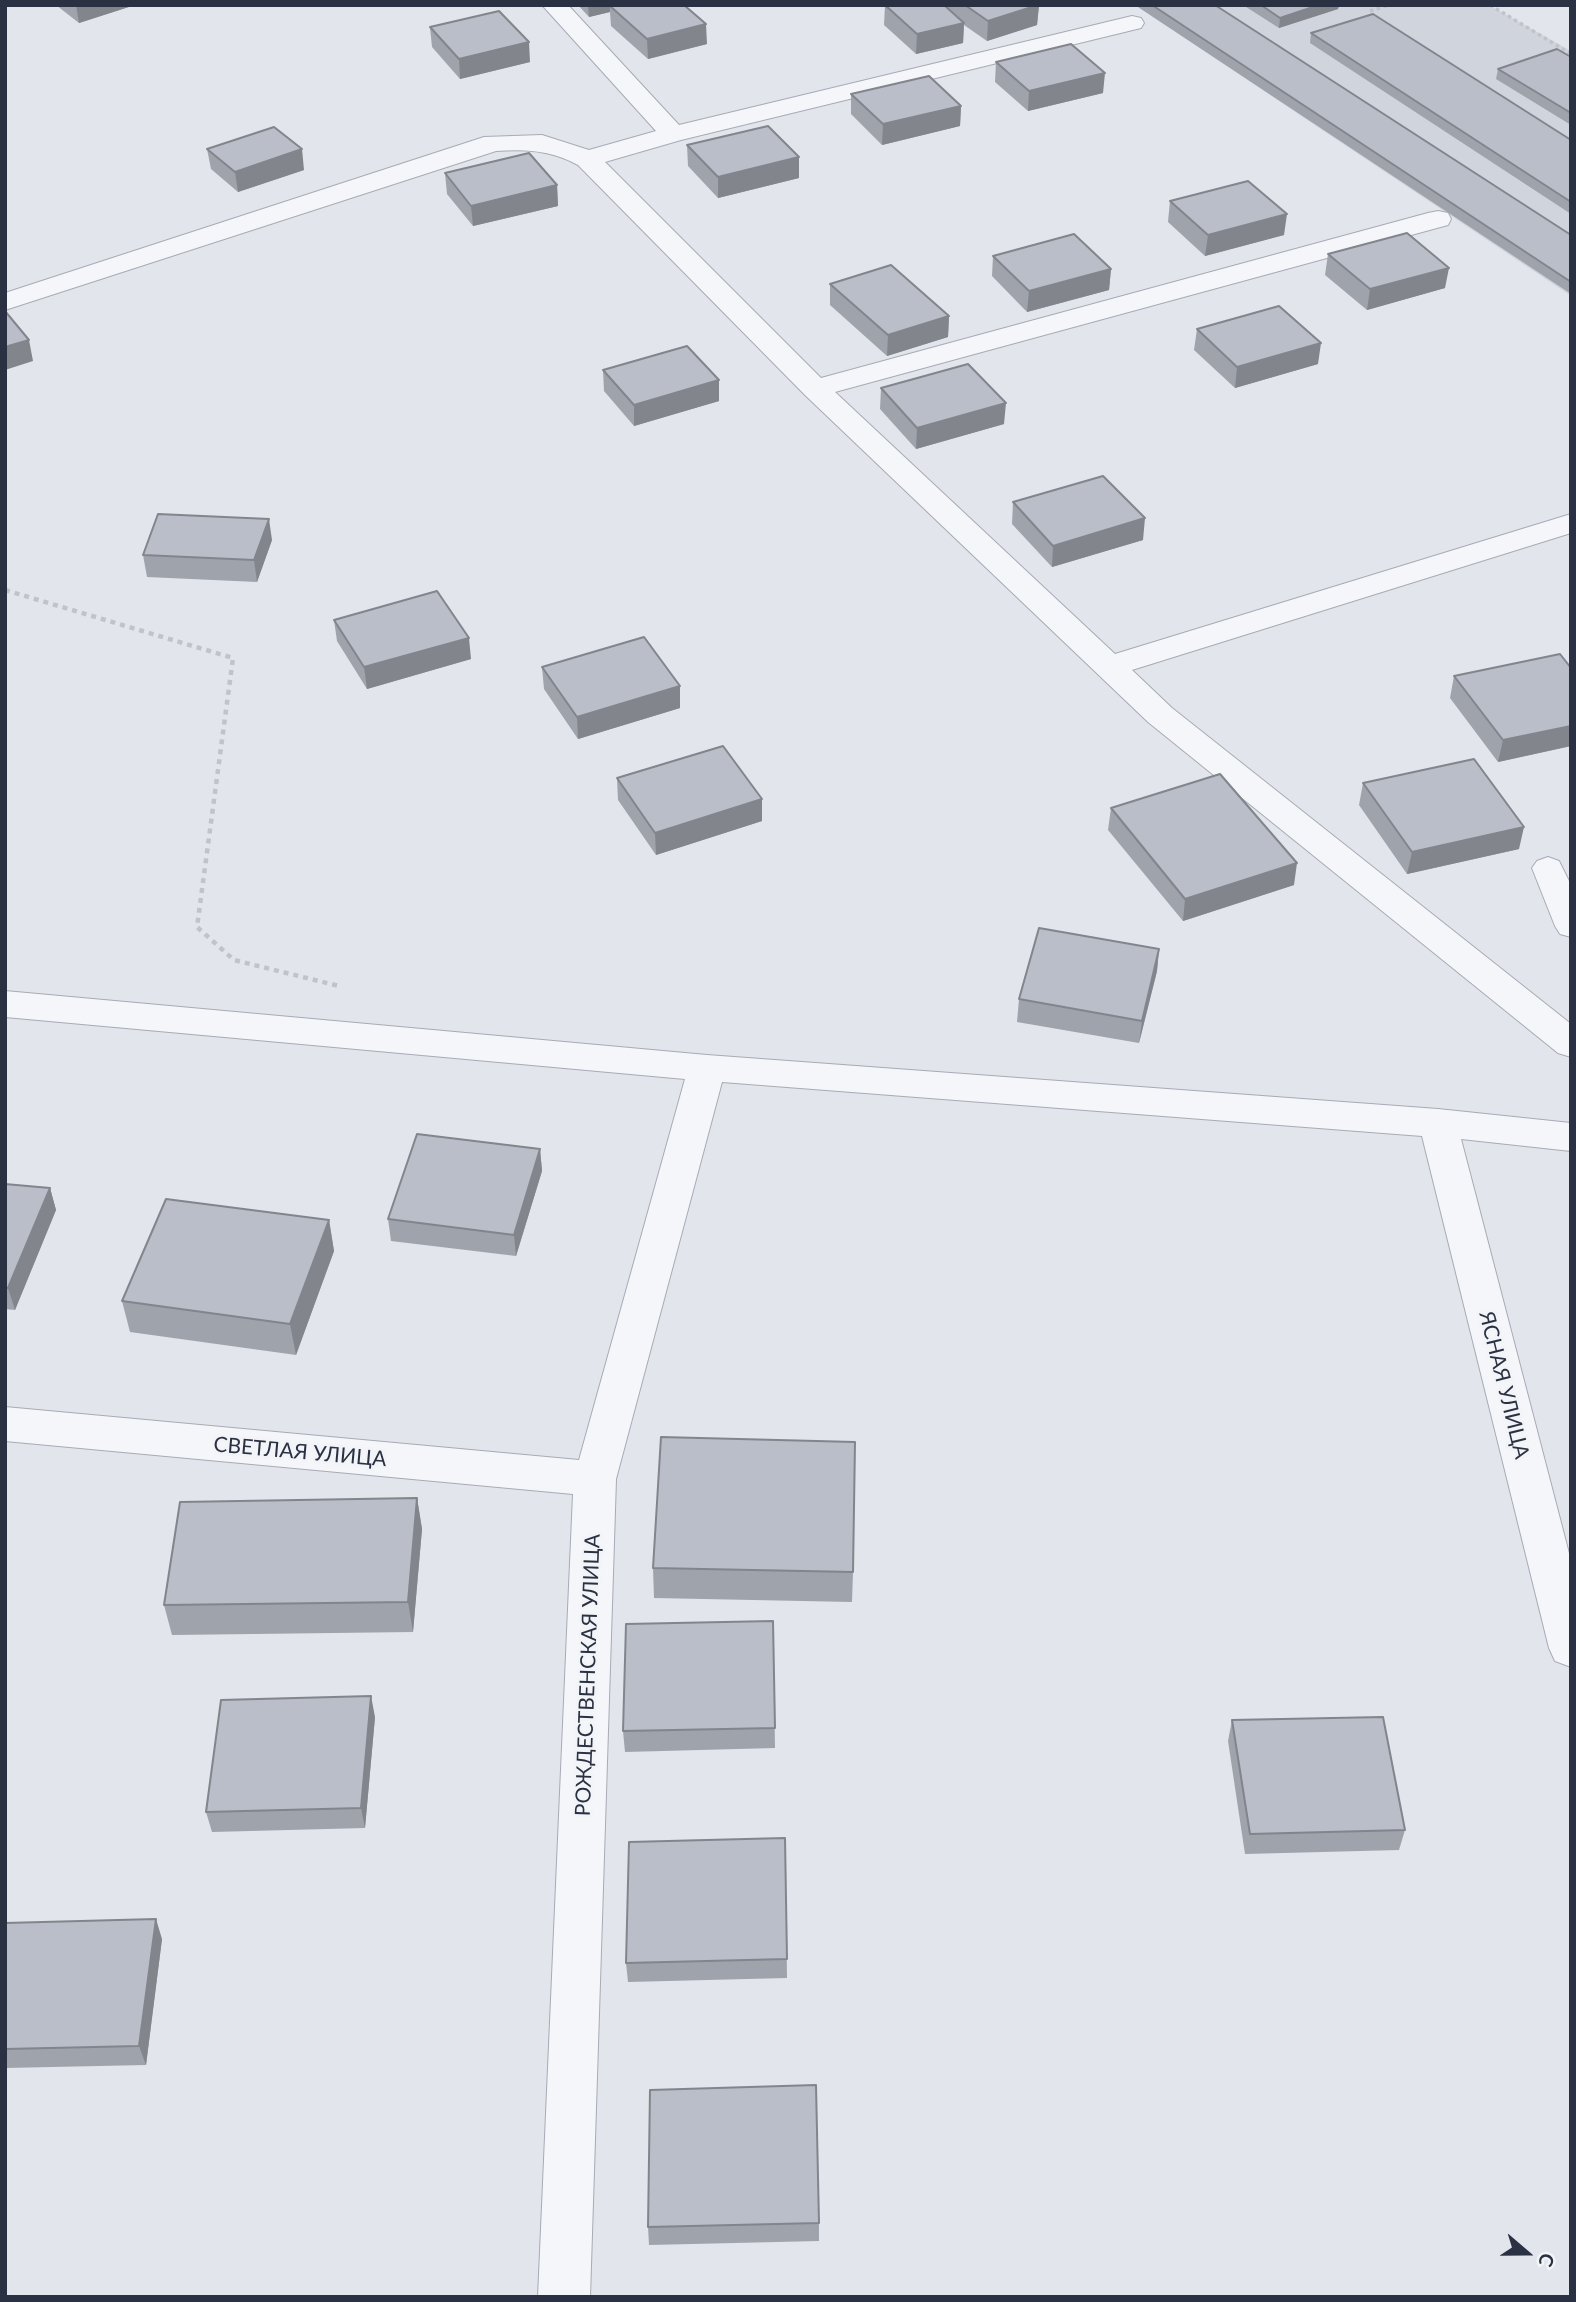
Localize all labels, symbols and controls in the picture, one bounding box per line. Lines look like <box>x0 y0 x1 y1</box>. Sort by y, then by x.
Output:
street label: ЯСНАЯ УЛИЦА <box>1473 1309 1535 1461</box>
street label: СВЕТЛАЯ УЛИЦА <box>212 1432 388 1472</box>
street label: РОЖДЕСТВЕНСКАЯ УЛИЦА <box>570 1533 606 1817</box>
north arrow <box>1492 2218 1562 2288</box>
text: С <box>1534 2251 1560 2270</box>

